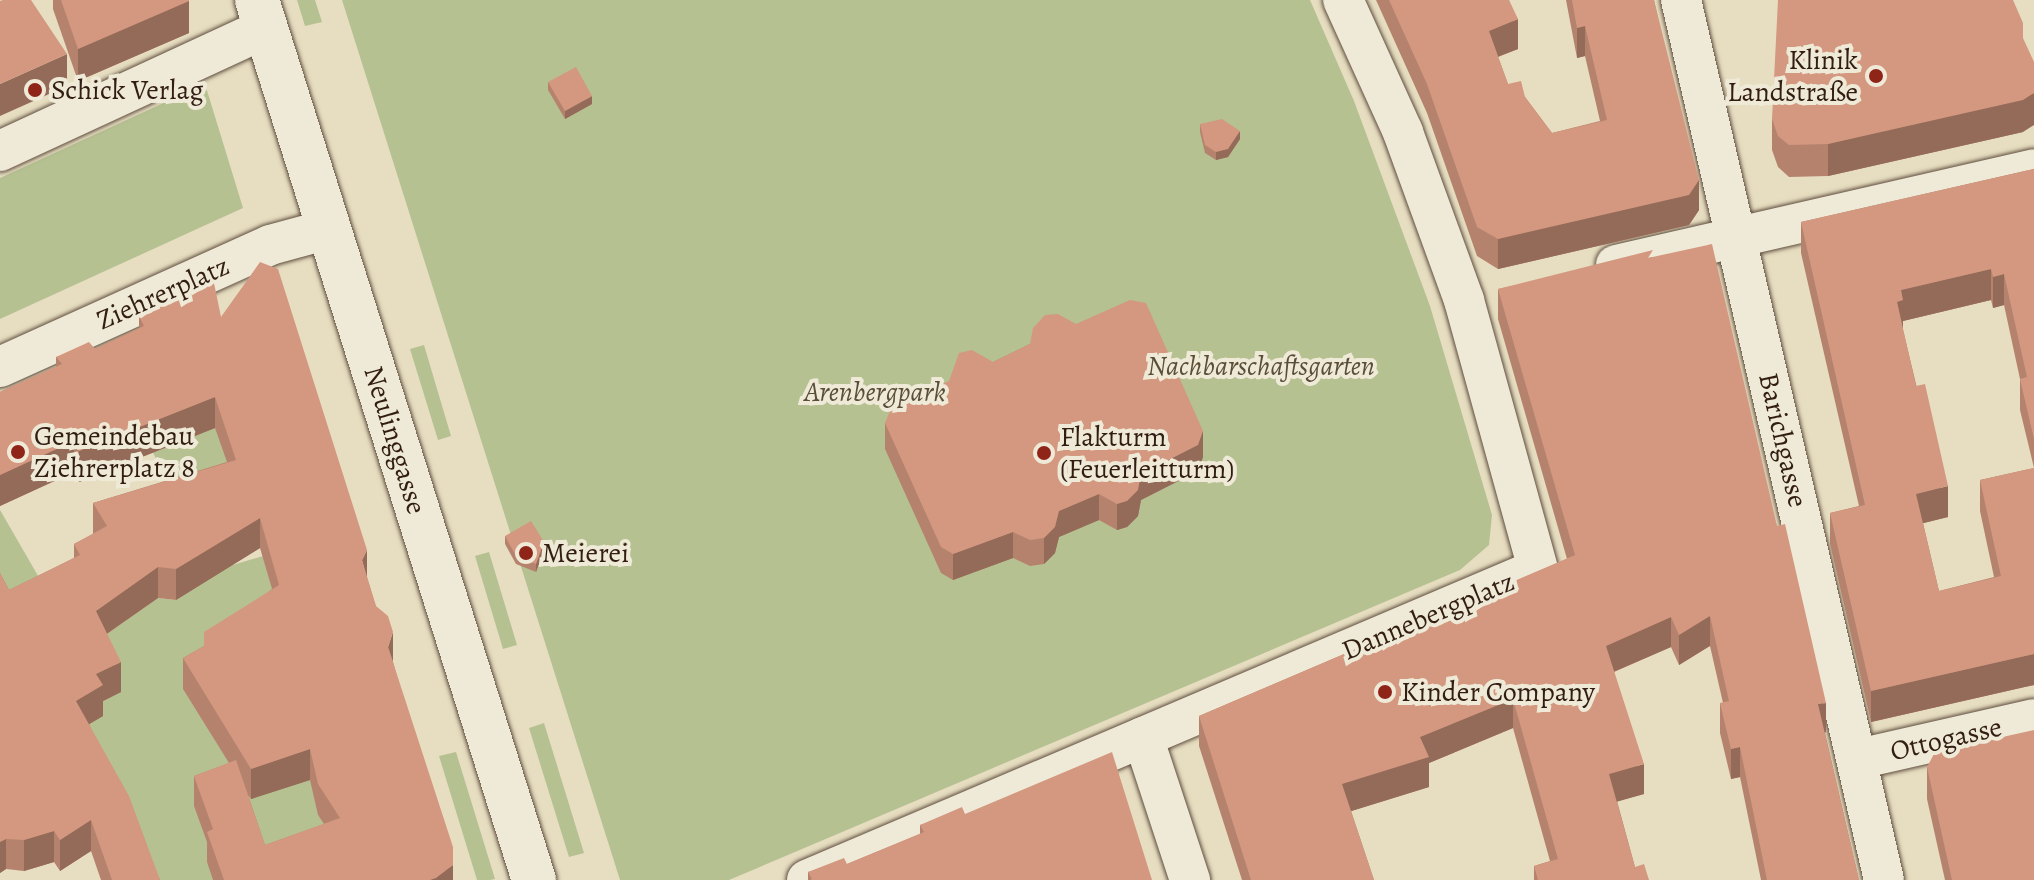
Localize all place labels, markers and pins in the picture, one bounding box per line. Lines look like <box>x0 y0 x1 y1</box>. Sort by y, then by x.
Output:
place label: Klinik Landstraße <box>1727 43 1858 109</box>
marker: Klinik Landstraße <box>1865 65 1887 87</box>
place label: Schick Verlag <box>51 73 203 107</box>
marker: Schick Verlag <box>26 81 44 99</box>
place label: Gemeindebau Ziehrerplatz 8 <box>34 419 195 485</box>
place label: Flakturm (Feuerleitturm) <box>1060 420 1234 486</box>
marker: Gemeindebau Ziehrerplatz 8 <box>9 443 27 461</box>
marker: Flakturm (Feuerleitturm) <box>1035 444 1053 462</box>
place label: Meierei <box>542 536 629 570</box>
marker: Meierei <box>517 544 535 562</box>
place label: Kinder Company <box>1401 675 1595 709</box>
marker: Kinder Company <box>1376 683 1394 701</box>

